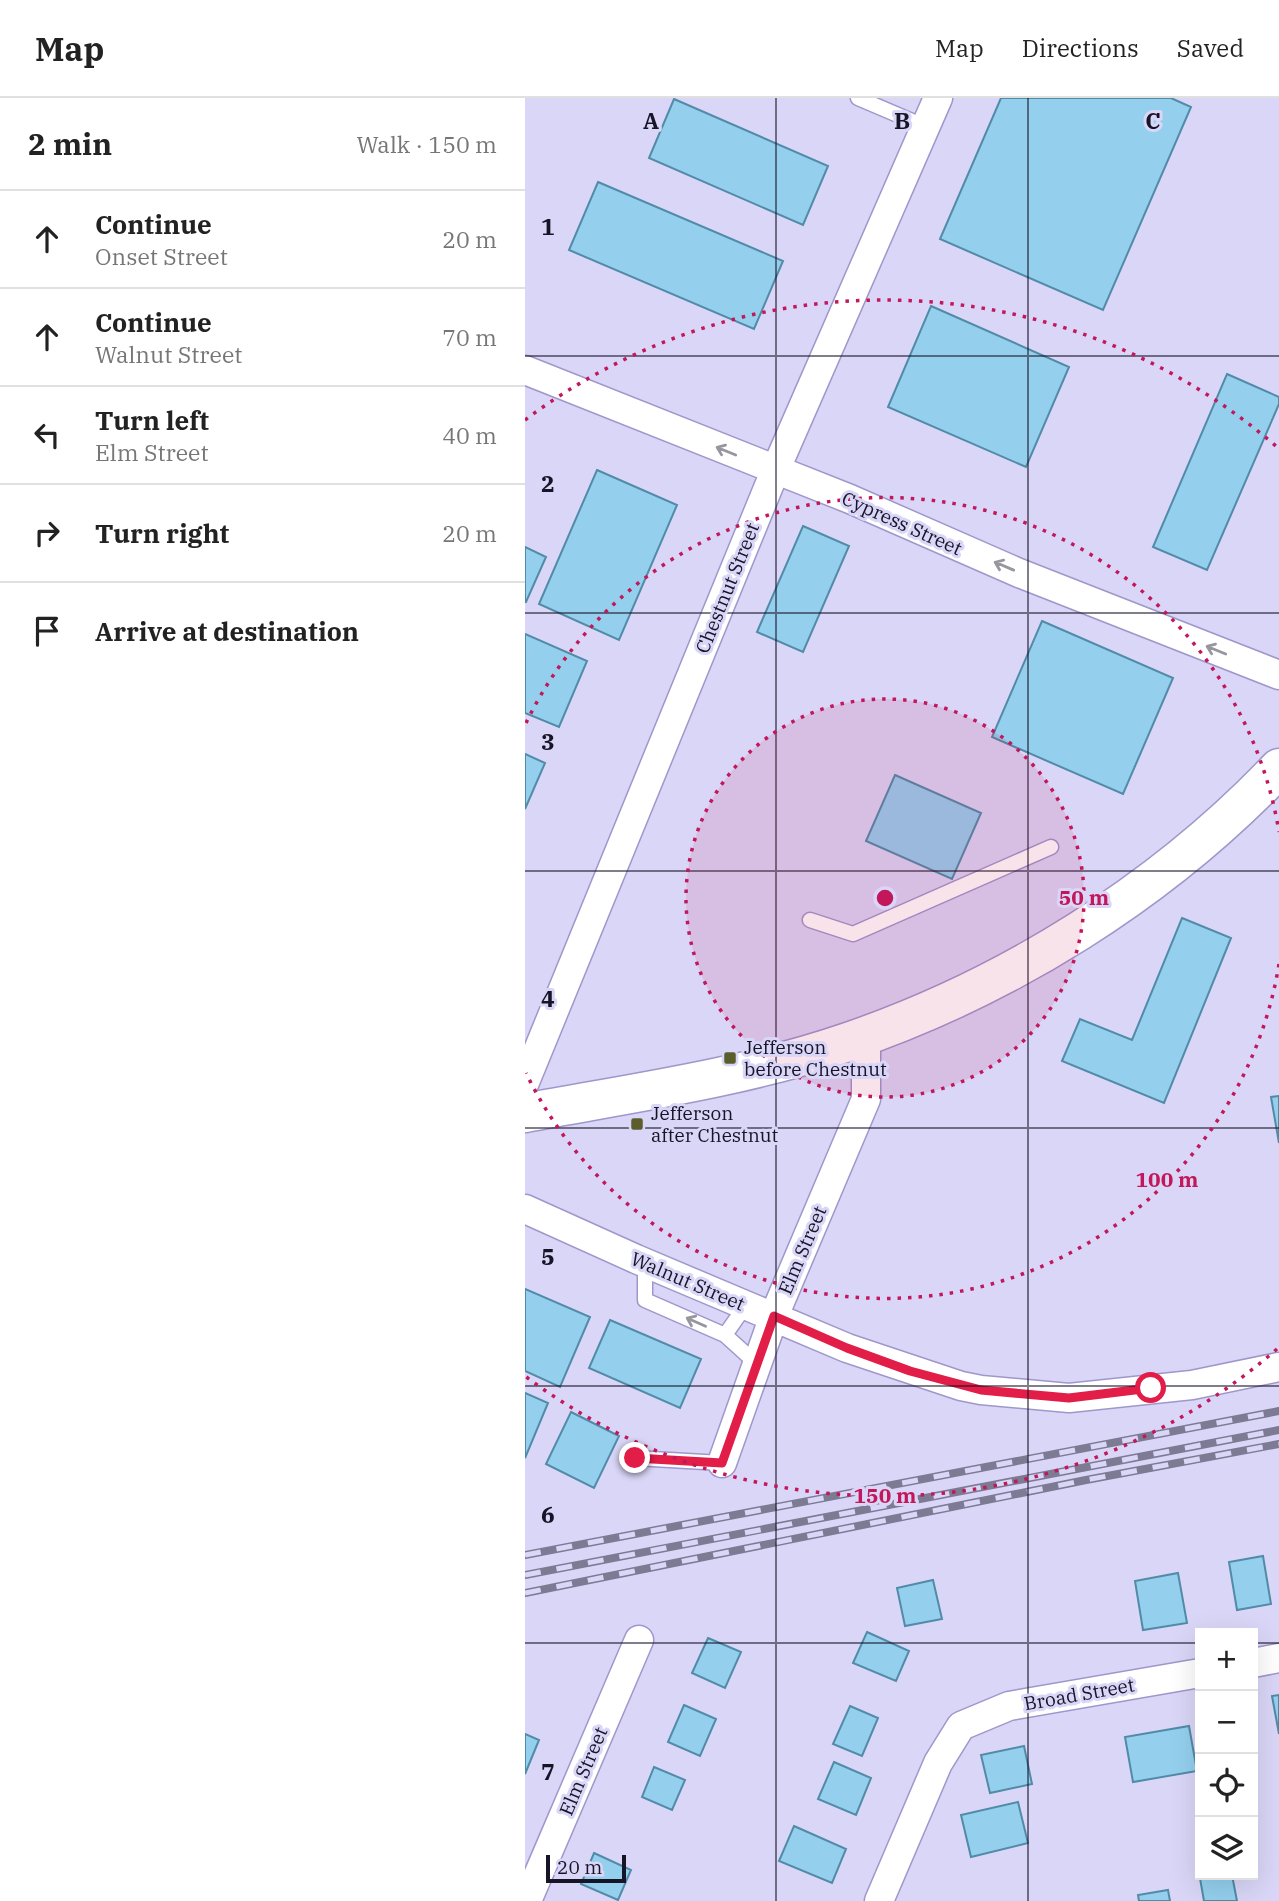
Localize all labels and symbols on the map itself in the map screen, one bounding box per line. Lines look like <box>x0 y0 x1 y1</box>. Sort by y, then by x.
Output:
text: A <box>643 105 659 135</box>
text: B <box>894 105 910 135</box>
text: C <box>1145 105 1161 135</box>
text: 1 <box>541 211 555 241</box>
one-way arrow <box>716 444 737 457</box>
text: 2 <box>541 468 555 498</box>
street label: Cypress Street <box>838 486 966 560</box>
street label: Chestnut Street <box>690 519 764 657</box>
one-way arrow <box>994 559 1015 572</box>
one-way arrow <box>1205 642 1227 655</box>
text: 3 <box>541 726 555 756</box>
text: 50 m <box>1059 883 1109 911</box>
centre of rings <box>873 886 897 910</box>
text: 4 <box>541 983 555 1013</box>
place label: Jefferson before Chestnut <box>744 1035 887 1081</box>
marker: Jefferson before Chestnut <box>722 1050 738 1066</box>
place label: Jefferson after Chestnut <box>651 1101 779 1147</box>
marker: Jefferson after Chestnut <box>629 1116 645 1132</box>
text: 100 m <box>1135 1165 1199 1193</box>
street label: Elm Street <box>773 1202 831 1298</box>
text: 5 <box>541 1241 555 1271</box>
street label: Walnut Street <box>627 1246 749 1316</box>
one-way arrow <box>686 1315 708 1328</box>
route start <box>1135 1372 1166 1403</box>
route end <box>619 1442 650 1473</box>
text: 150 m <box>853 1481 917 1509</box>
text: 6 <box>541 1499 555 1529</box>
street label: Broad Street <box>1022 1672 1136 1716</box>
street label: Elm Street <box>554 1723 612 1819</box>
text: 7 <box>541 1756 555 1786</box>
scale bar <box>546 1852 627 1884</box>

